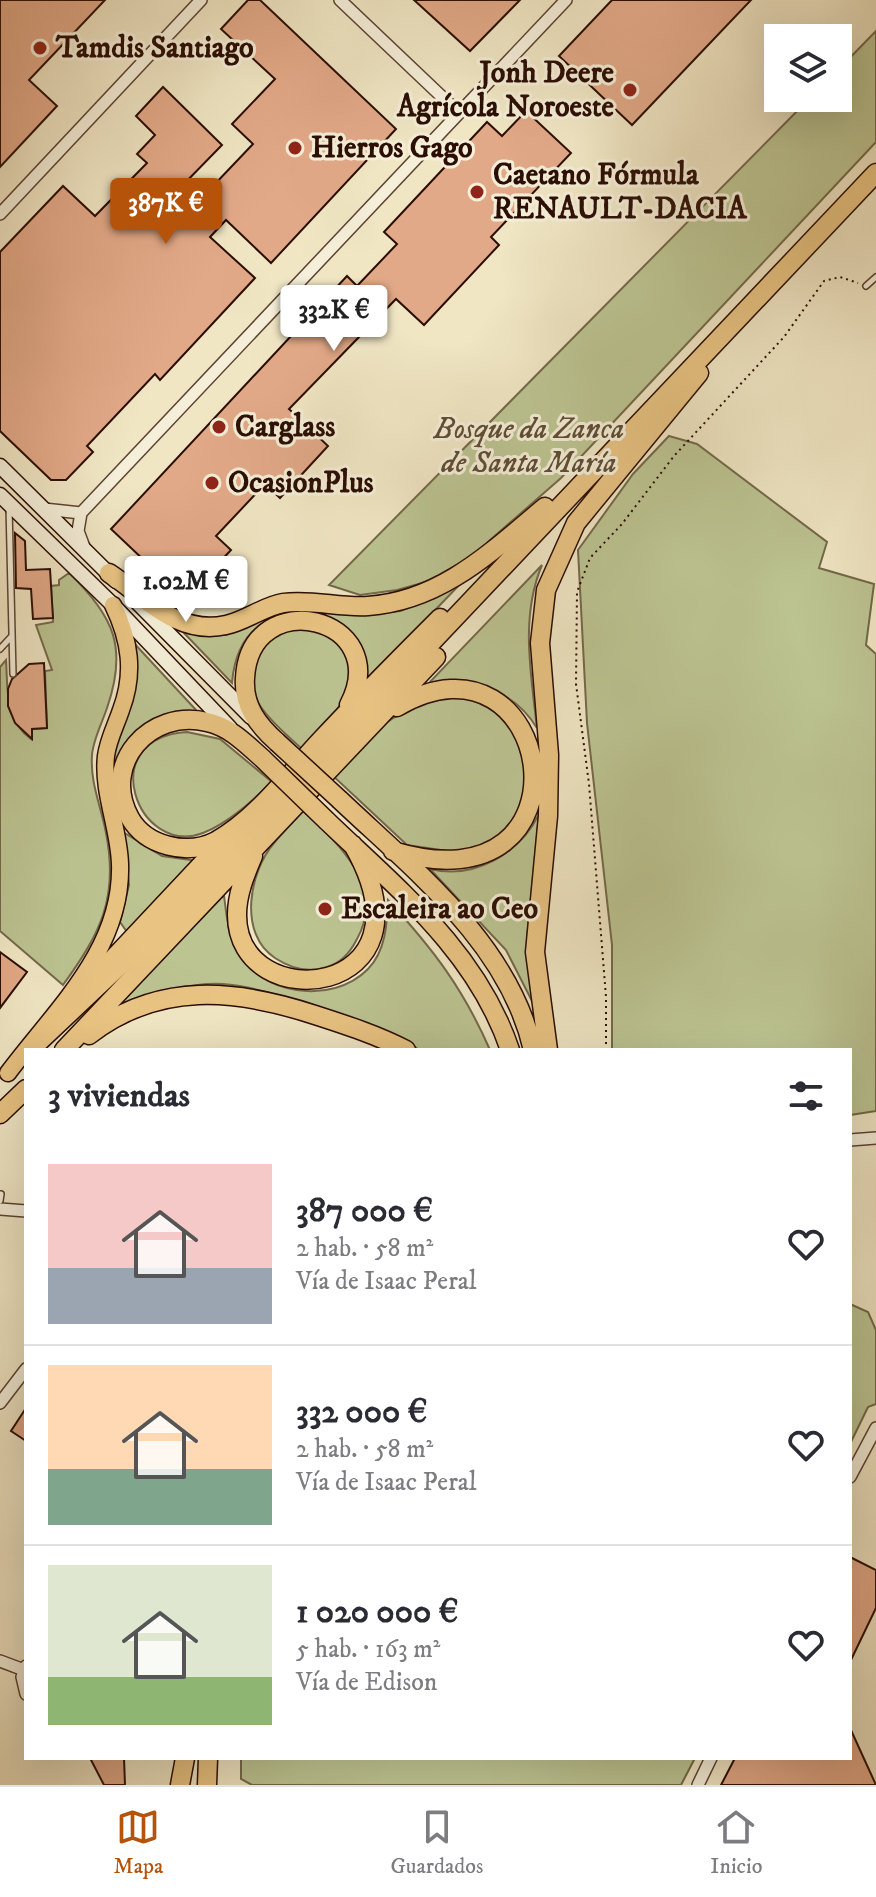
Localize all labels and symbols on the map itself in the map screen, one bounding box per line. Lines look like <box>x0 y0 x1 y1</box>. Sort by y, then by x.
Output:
place label: Tamdis Santiago <box>55 30 254 67</box>
marker: Tamdis Santiago <box>31 39 49 57</box>
place label: Jonh Deere Agrícola Noroeste <box>396 55 615 126</box>
marker: Jonh Deere Agrícola Noroeste <box>621 81 639 99</box>
place label: Hierros Gago <box>311 130 473 167</box>
marker: Hierros Gago <box>286 139 304 157</box>
place label: Caetano Fórmula RENAULT-DACIA <box>493 157 747 228</box>
pin: 387K € <box>101 178 231 246</box>
marker: Caetano Fórmula RENAULT-DACIA <box>468 183 486 201</box>
pin: 332K € <box>269 285 399 353</box>
place label: Carglass <box>235 409 335 446</box>
park label: Bosque da Zanca de Santa María <box>433 411 624 482</box>
marker: Carglass <box>210 418 228 436</box>
place label: OcasionPlus <box>228 465 374 502</box>
marker: OcasionPlus <box>203 474 221 492</box>
pin: 1.02M € <box>112 556 260 624</box>
place label: Escaleira ao Ceo <box>341 891 538 928</box>
marker: Escaleira ao Ceo <box>316 900 334 918</box>

